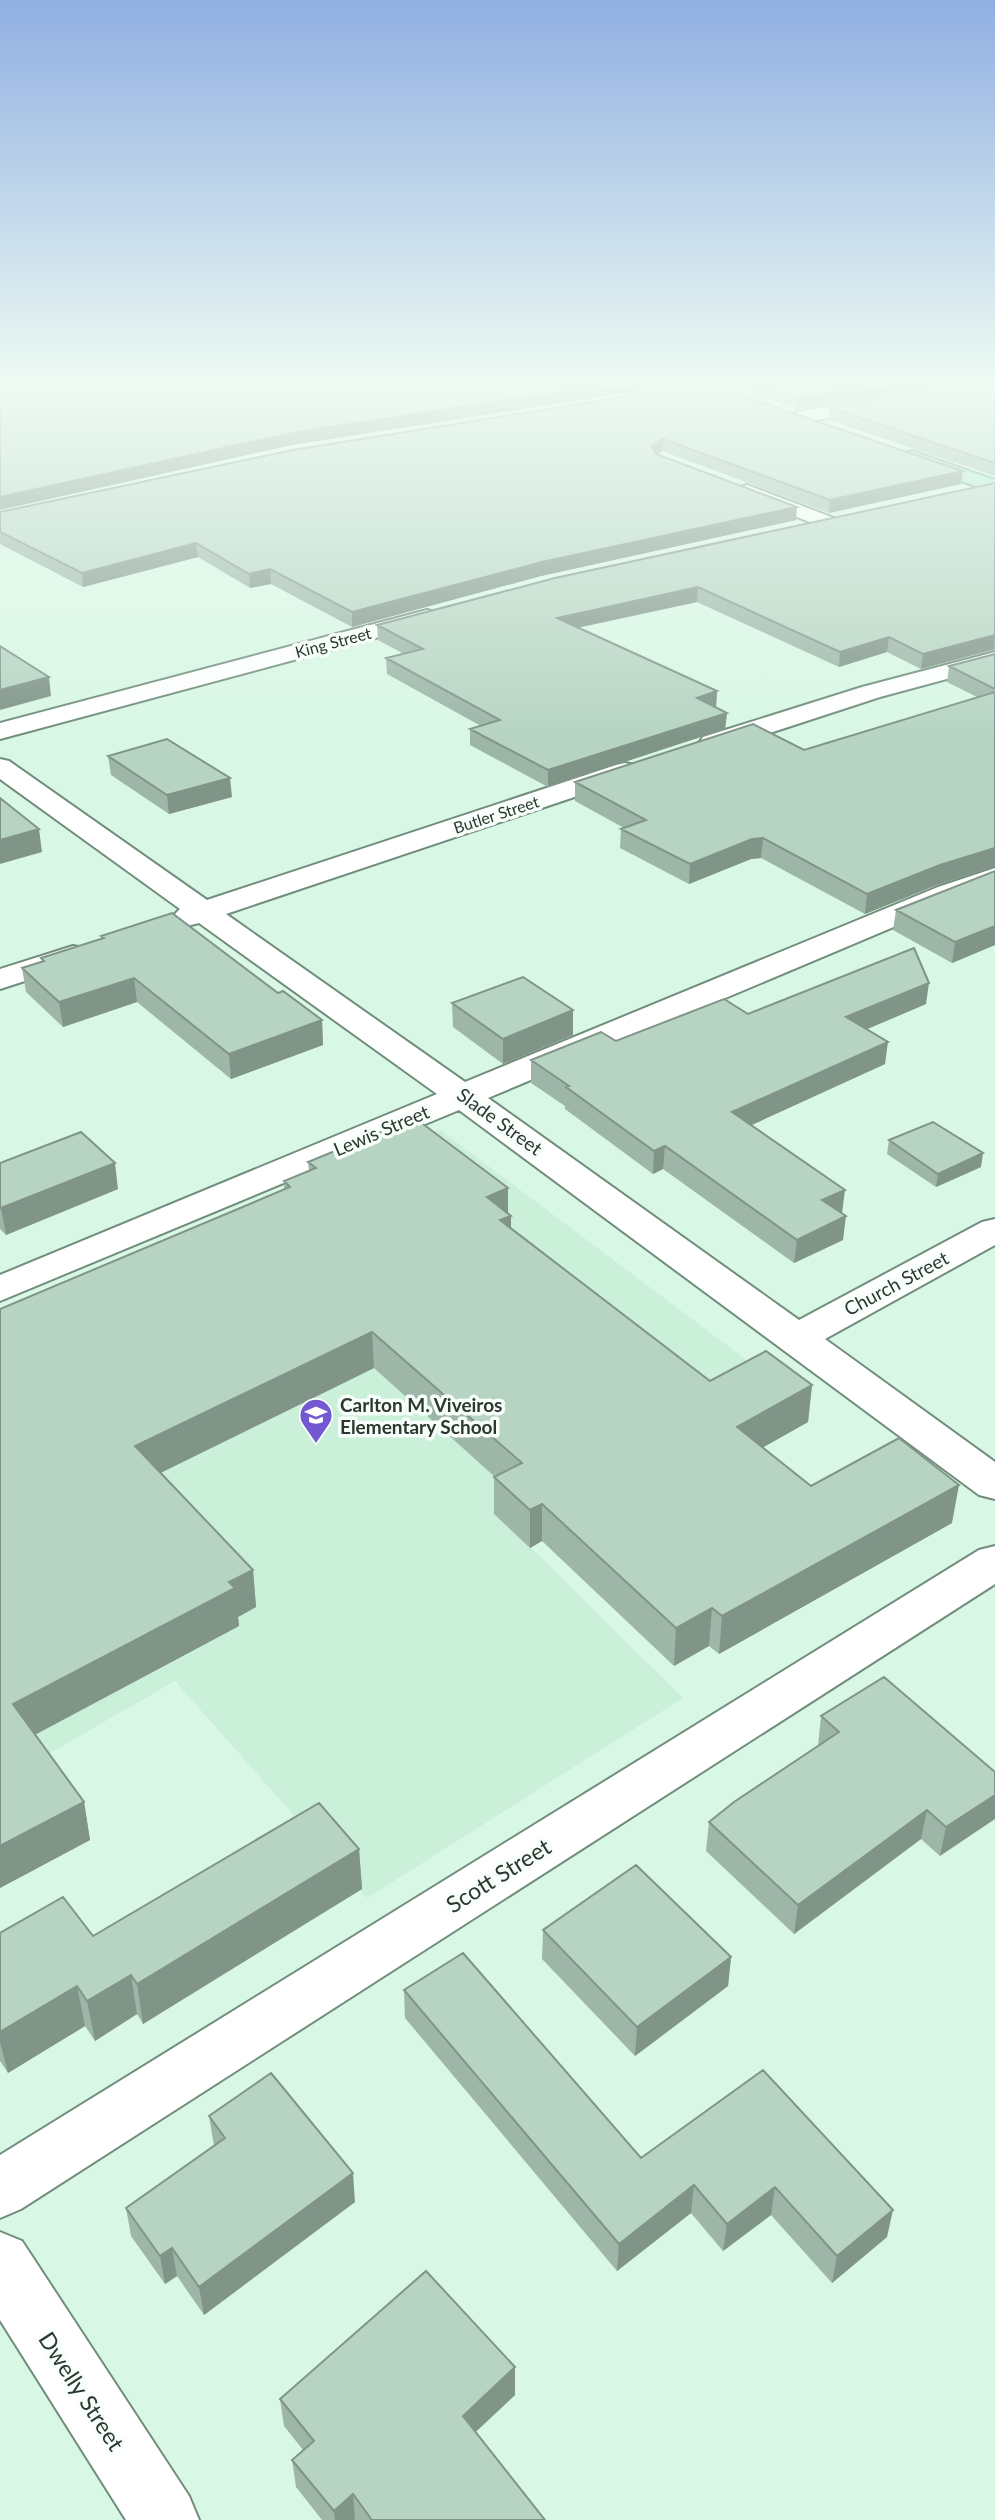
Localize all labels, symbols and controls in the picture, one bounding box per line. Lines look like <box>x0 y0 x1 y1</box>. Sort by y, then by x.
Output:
street label: King Street <box>293 623 373 661</box>
street label: Butler Street <box>451 791 541 837</box>
street label: Slade Street <box>453 1082 547 1160</box>
street label: Lewis Street <box>330 1099 432 1160</box>
street label: Church Street <box>840 1246 952 1320</box>
place label: Carlton M. Viveiros Elementary School <box>340 1393 502 1438</box>
school or university icon: Carlton M. Viveiros Elementary School <box>297 1396 335 1445</box>
street label: Scott Street <box>440 1831 556 1918</box>
street label: Dwelly Street <box>33 2326 131 2456</box>

